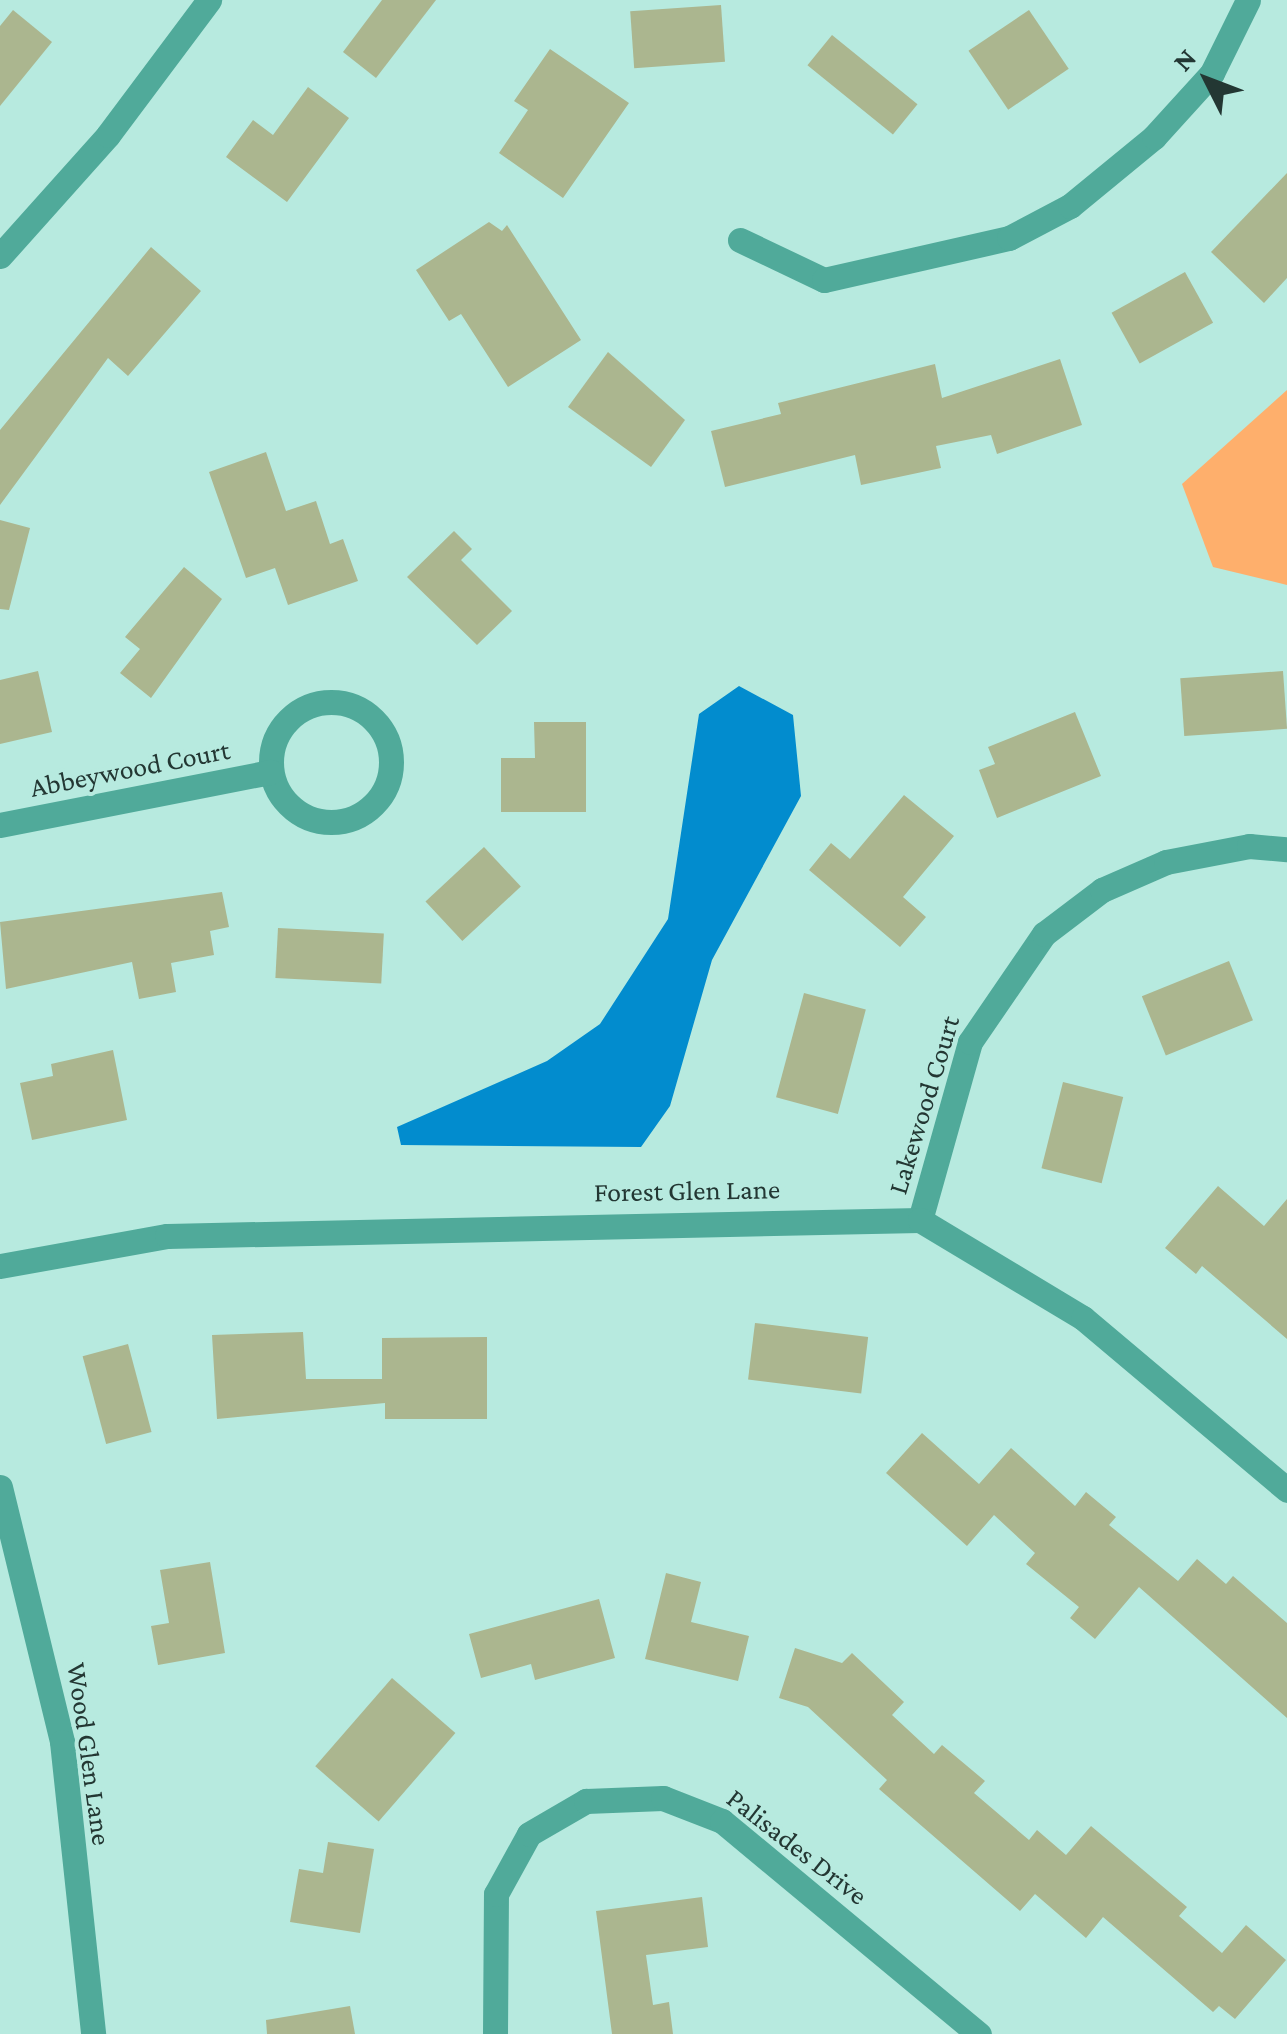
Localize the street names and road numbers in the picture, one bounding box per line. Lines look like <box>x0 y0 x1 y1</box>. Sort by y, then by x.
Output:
street label: Abbeywood Court <box>27 733 233 805</box>
street label: Lakewood Court <box>881 1012 967 1198</box>
street label: Forest Glen Lane <box>594 1173 780 1209</box>
street label: Wood Glen Lane <box>60 1660 118 1848</box>
street label: Palisades Drive <box>720 1782 874 1912</box>

